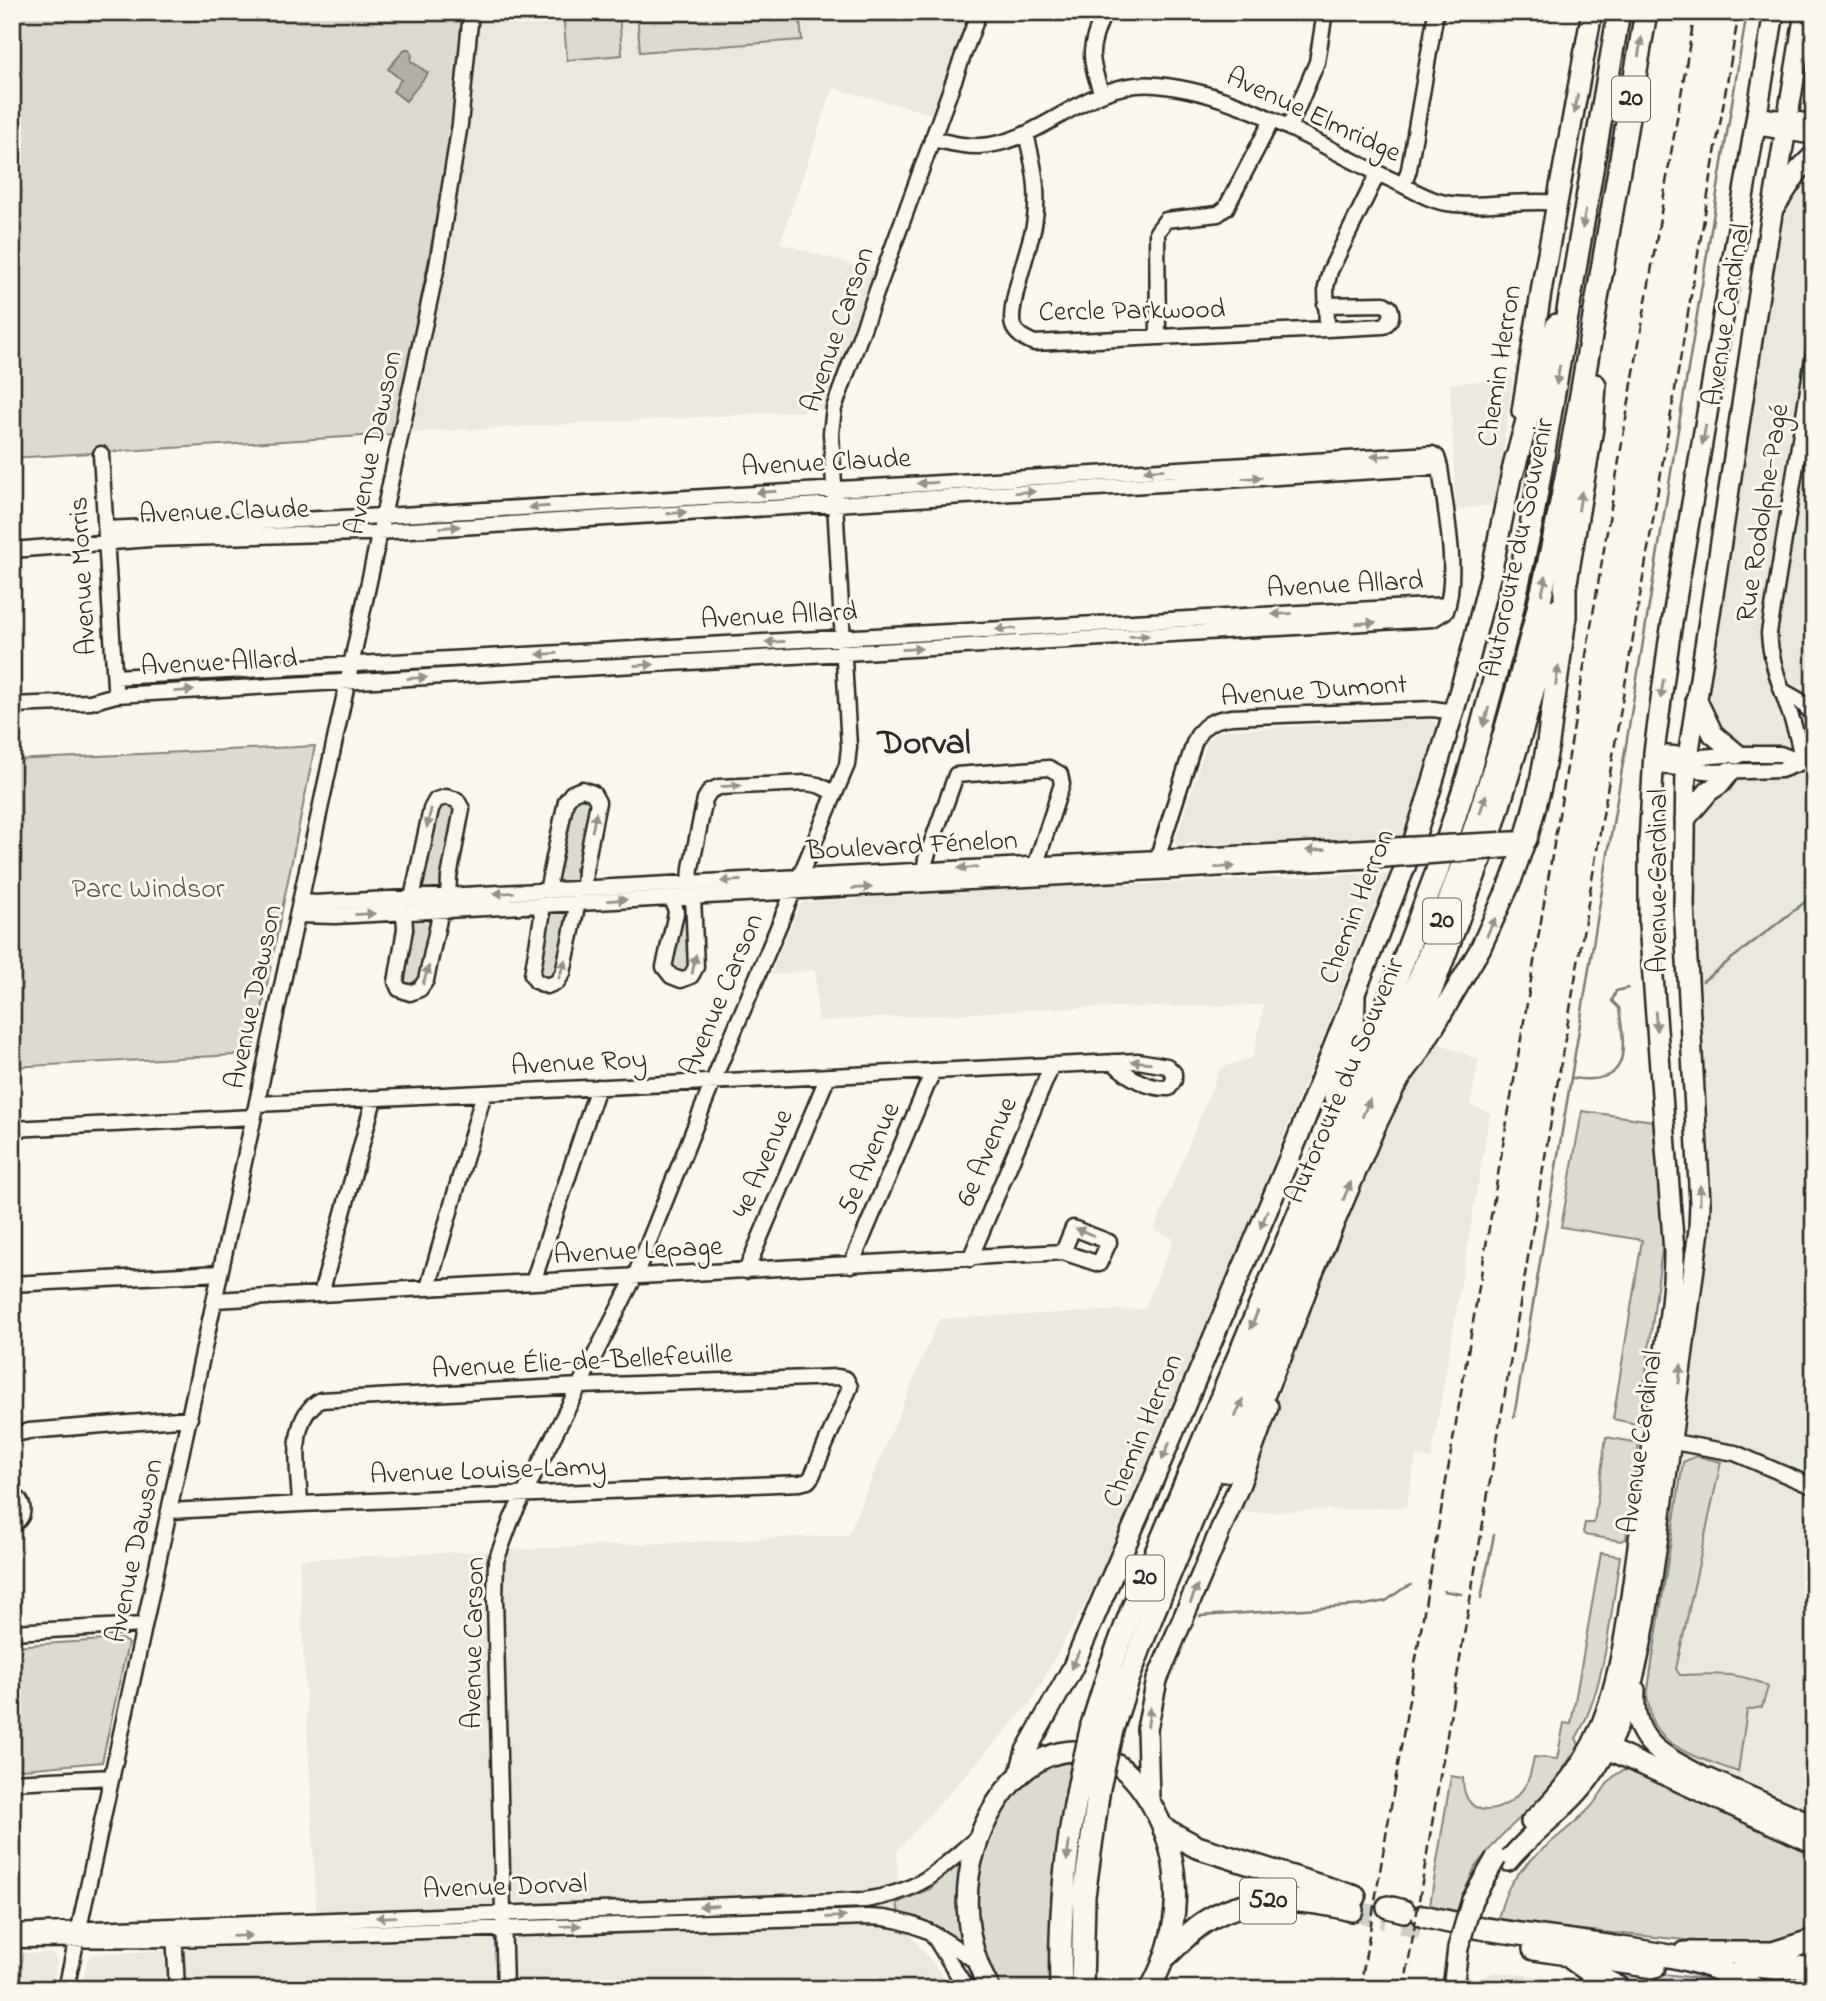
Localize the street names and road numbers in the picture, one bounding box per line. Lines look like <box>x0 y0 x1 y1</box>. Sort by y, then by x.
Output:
street label: Avenue Elmridge <box>1219 58 1408 175</box>
road number: 20 <box>1612 76 1650 122</box>
street label: Avenue Cardinal <box>1693 221 1763 409</box>
street label: Avenue Carson <box>792 242 886 418</box>
street label: Chemin Herron <box>1468 282 1534 450</box>
street label: Cercle Parkwood <box>1038 290 1226 334</box>
street label: Avenue Dawson <box>335 347 415 539</box>
street label: Rue Rodolphe-Pagé <box>1726 400 1802 625</box>
street label: Autoroute du Souvenir <box>1471 414 1567 681</box>
street label: Avenue Claude <box>740 439 912 489</box>
street label: Avenue Claude <box>138 490 310 536</box>
street label: Avenue Morris <box>59 496 109 656</box>
street label: Avenue Allard <box>1266 561 1425 611</box>
street label: Avenue Allard <box>700 592 859 642</box>
street label: Avenue Allard <box>140 639 299 689</box>
street label: Avenue Dumont <box>1219 665 1409 719</box>
street label: Avenue Cardinal <box>1639 789 1680 973</box>
street label: Boulevard Fénelon <box>804 821 1019 873</box>
street label: Chemin Herron <box>1310 823 1406 991</box>
road number: 20 <box>1423 898 1461 944</box>
street label: Avenue Dawson <box>215 901 295 1093</box>
street label: Avenue Carson <box>670 908 776 1082</box>
street label: Autoroute du Souvenir <box>1276 951 1417 1211</box>
street label: Avenue Roy <box>510 1040 648 1088</box>
street label: 6e Avenue <box>947 1090 1030 1213</box>
street label: 5e Avenue <box>828 1096 912 1222</box>
street label: 4e Avenue <box>723 1103 805 1225</box>
street label: Avenue Lepage <box>552 1227 724 1277</box>
street label: Avenue Élie-de-Bellefeuille <box>431 1335 734 1391</box>
street label: Chemin Herron <box>1093 1348 1195 1514</box>
street label: Avenue Cardinal <box>1609 1348 1675 1536</box>
street label: Avenue Louise-Lamy <box>369 1447 607 1497</box>
street label: Avenue Dawson <box>96 1455 176 1647</box>
road number: 20 <box>1126 1555 1164 1600</box>
street label: Avenue Carson <box>453 1556 497 1730</box>
street label: Avenue Dorval <box>422 1865 588 1911</box>
road number: 520 <box>1240 1878 1296 1924</box>

